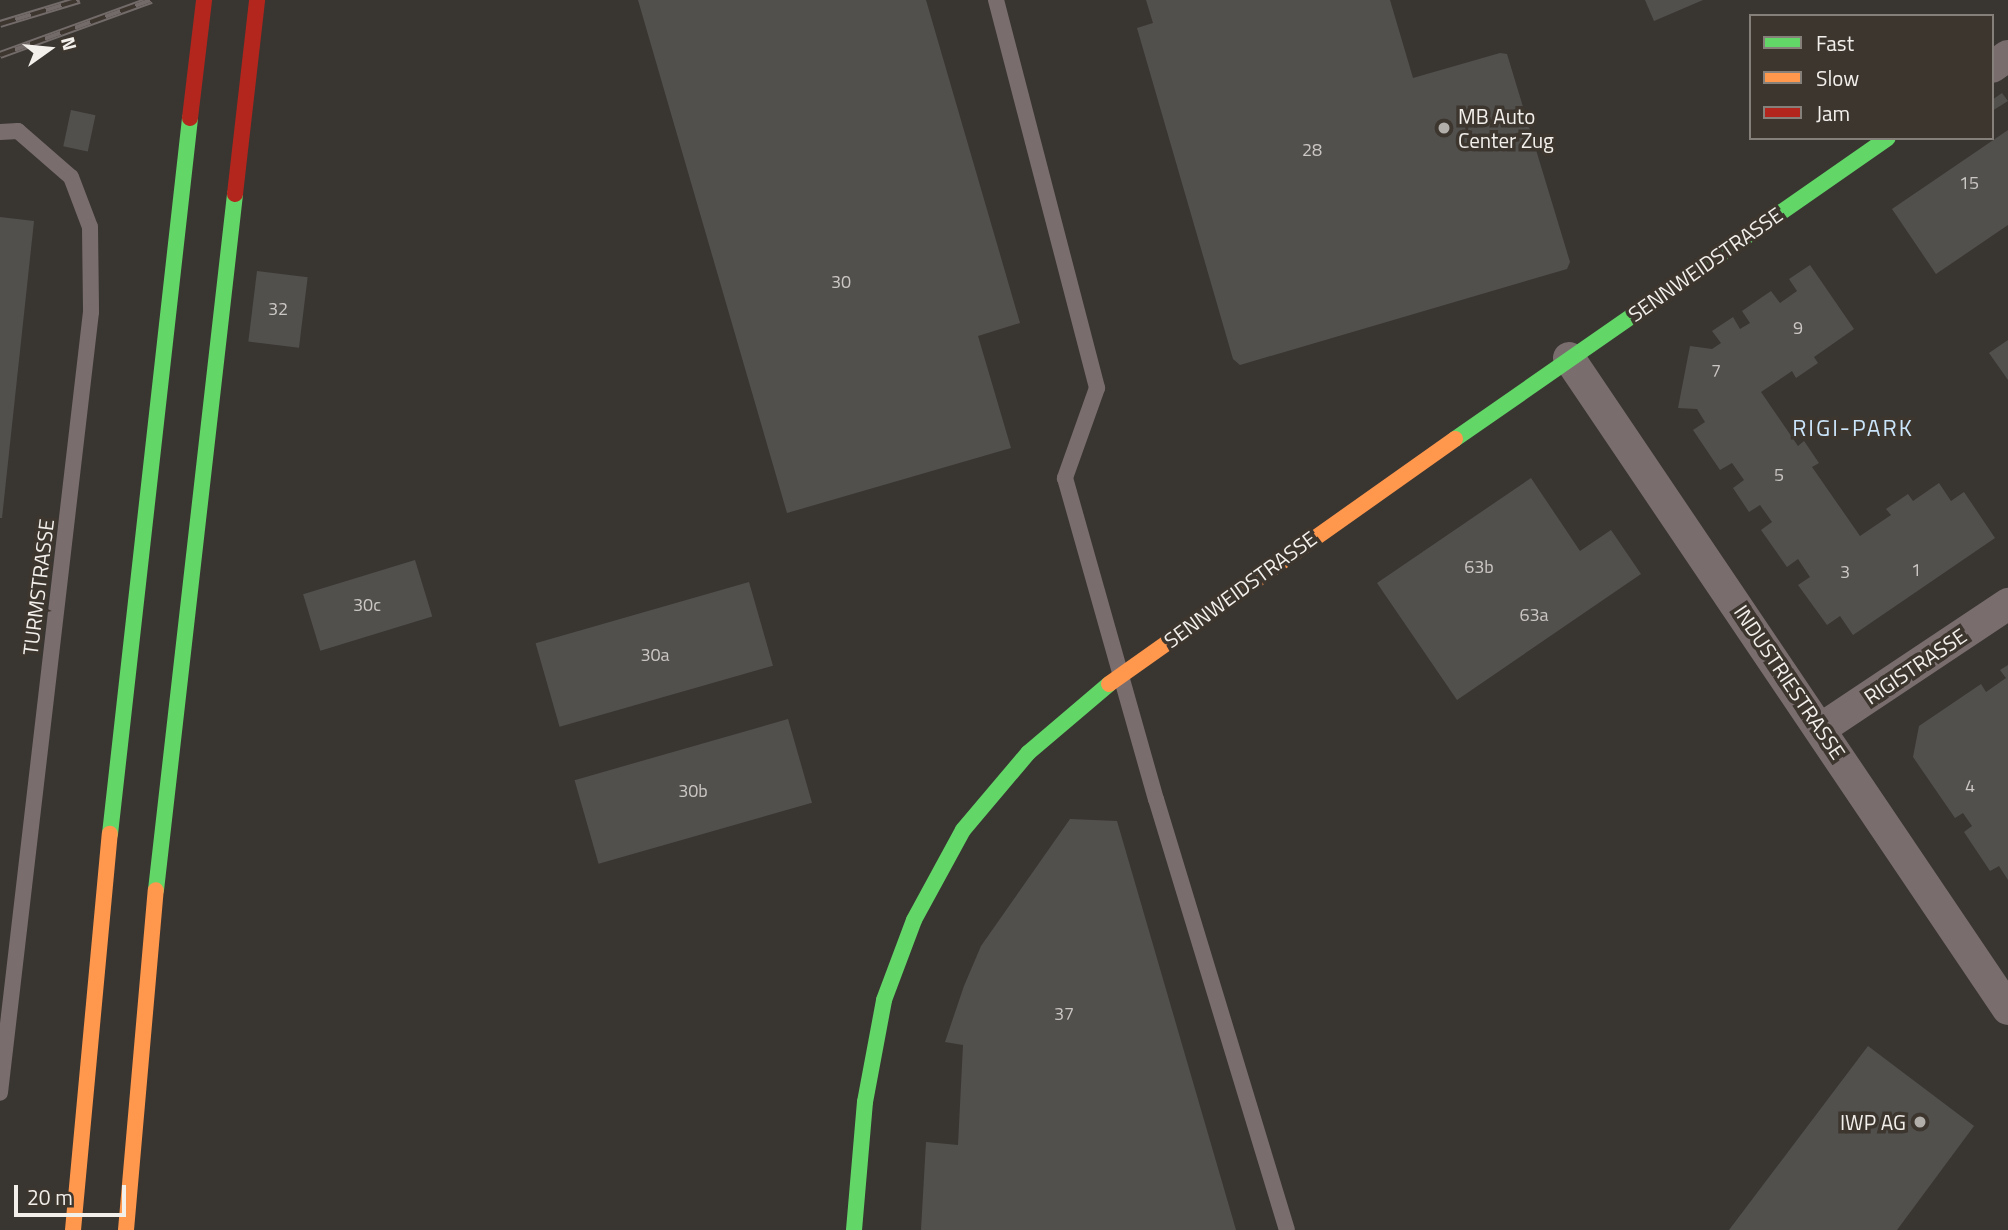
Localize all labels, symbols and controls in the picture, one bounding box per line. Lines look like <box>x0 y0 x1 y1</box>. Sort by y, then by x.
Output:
north arrow <box>14 14 84 84</box>
legend <box>1749 14 1994 140</box>
text: Fast <box>1816 27 1854 59</box>
text: N <box>54 33 85 54</box>
text: Slow <box>1816 62 1859 94</box>
text: Jam <box>1816 97 1850 129</box>
place label: MB Auto Center Zug <box>1458 103 1554 153</box>
marker: MB Auto Center Zug <box>1436 120 1452 136</box>
house number: 28 <box>1302 139 1322 161</box>
house number: 15 <box>1959 172 1979 194</box>
street label: SENNWEIDSTRASSE <box>1623 201 1787 327</box>
house number: 30 <box>831 271 851 293</box>
house number: 32 <box>268 298 288 320</box>
house number: 9 <box>1793 317 1803 339</box>
house number: 7 <box>1711 360 1721 382</box>
district label: RIGI-PARK <box>1793 414 1913 442</box>
house number: 5 <box>1774 464 1784 486</box>
street label: TURMSTRASSE <box>17 517 59 657</box>
street label: SENNWEIDSTRASSE <box>1159 525 1321 653</box>
house number: 63b <box>1464 556 1494 578</box>
house number: 1 <box>1911 559 1921 581</box>
house number: 3 <box>1840 561 1850 583</box>
house number: 30c <box>353 594 381 616</box>
street label: INDUSTRIESTRASSE <box>1729 600 1851 764</box>
house number: 63a <box>1519 604 1549 626</box>
street label: RIGISTRASSE <box>1859 623 1971 709</box>
house number: 30a <box>640 644 670 666</box>
house number: 4 <box>1965 775 1975 797</box>
house number: 30b <box>678 780 708 802</box>
house number: 37 <box>1054 1003 1074 1025</box>
place label: IWP AG <box>1840 1109 1906 1135</box>
marker: IWP AG <box>1912 1114 1928 1130</box>
scale bar <box>18 1170 130 1214</box>
text: 20 m <box>27 1181 73 1213</box>

